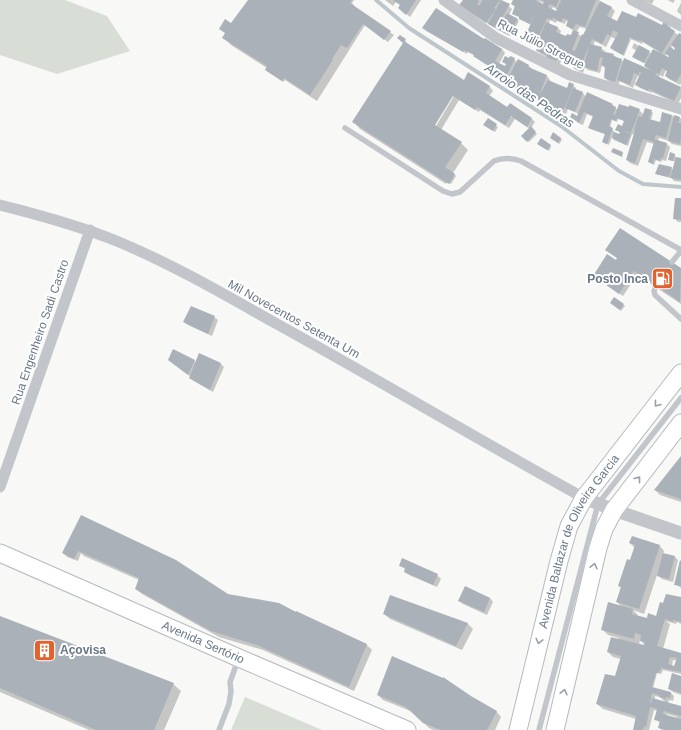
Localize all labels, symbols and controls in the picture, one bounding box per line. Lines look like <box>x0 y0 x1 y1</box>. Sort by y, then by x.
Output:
street label: Rua Júlio Stregue <box>495 16 587 72</box>
water label: Arroio das Pedras <box>482 60 577 131</box>
street label: Rua Engenheiro Sadi Castro <box>9 257 72 407</box>
fuel station icon: Posto Inca <box>650 266 676 292</box>
place label: Posto Inca <box>587 272 648 286</box>
street label: Mil Novecentos Setenta Um <box>226 277 362 361</box>
one-way arrow <box>655 400 662 407</box>
street label: Avenida Baltazar de Oliveira Garcia <box>536 452 622 630</box>
one-way arrow <box>633 476 640 483</box>
one-way arrow <box>589 562 598 569</box>
street label: Avenida Sertório <box>160 618 247 667</box>
building icon: Açovisa <box>31 637 57 663</box>
one-way arrow <box>536 638 544 645</box>
place label: Açovisa <box>60 643 106 657</box>
one-way arrow <box>559 689 568 696</box>

